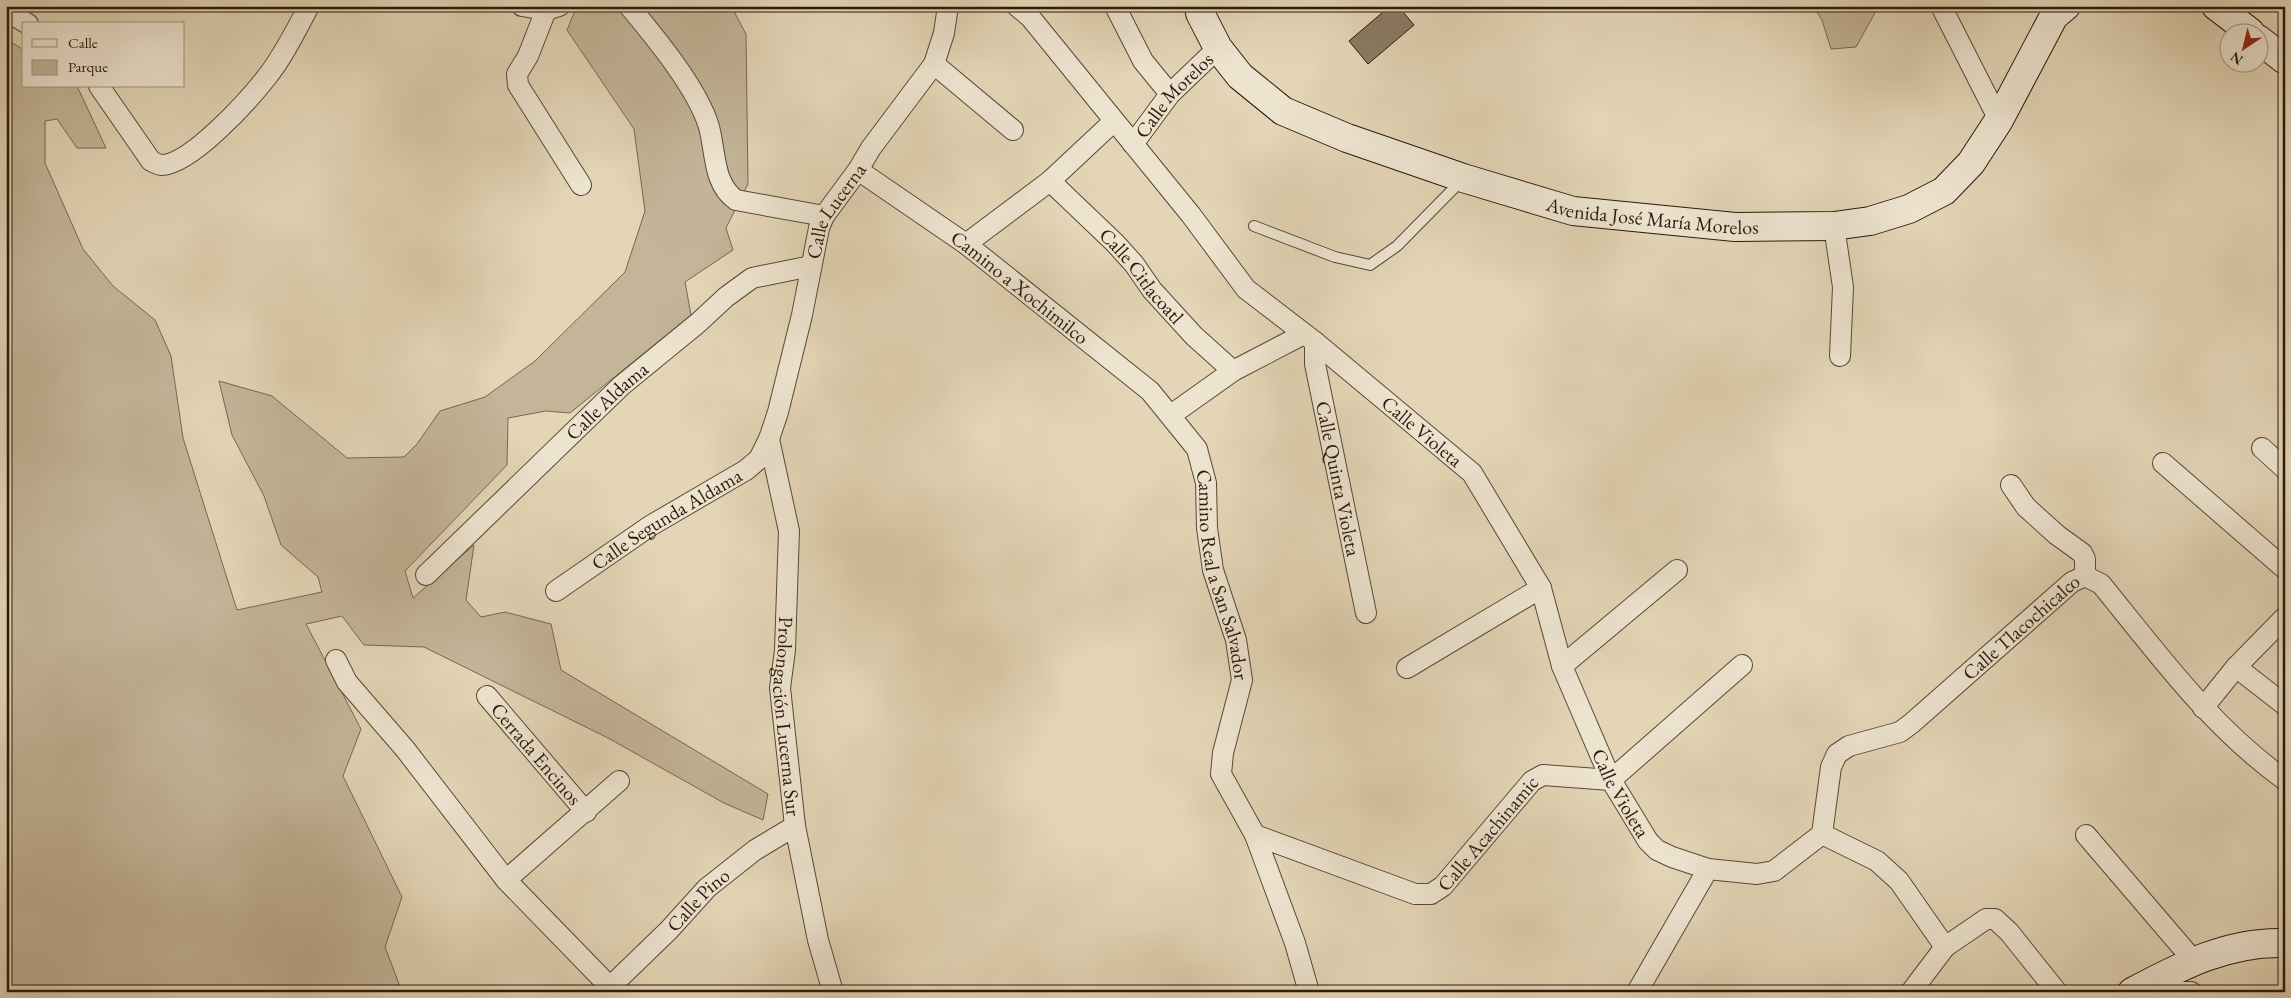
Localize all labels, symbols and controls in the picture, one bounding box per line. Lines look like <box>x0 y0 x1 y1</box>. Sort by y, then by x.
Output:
legend <box>22 22 185 88</box>
north arrow <box>2218 22 2268 72</box>
text: Calle <box>68 33 98 52</box>
street label: Calle Morelos <box>1129 46 1219 143</box>
text: N <box>2226 48 2246 69</box>
text: Parque <box>68 57 108 76</box>
street label: Calle Lucerna <box>800 159 872 261</box>
street label: Avenida José María Morelos <box>1542 190 1759 240</box>
street label: Calle Citlacoatl <box>1094 222 1190 329</box>
street label: Camino a Xochimilco <box>946 224 1094 350</box>
street label: Calle Aldama <box>560 356 654 446</box>
street label: Calle Violeta <box>1376 390 1468 473</box>
street label: Calle Quinta Violeta <box>1310 399 1367 558</box>
street label: Calle Segunda Aldama <box>586 462 747 576</box>
street label: Camino Real a San Salvador <box>1190 466 1255 682</box>
street label: Calle Tlacochicalco <box>1957 567 2084 686</box>
street label: Prolongación Lucerna Sur <box>767 616 807 818</box>
street label: Cerrada Encinos <box>485 697 588 811</box>
street label: Calle Violeta <box>1586 745 1656 842</box>
street label: Calle Acachinamic <box>1431 770 1544 897</box>
street label: Calle Pino <box>661 862 735 937</box>

